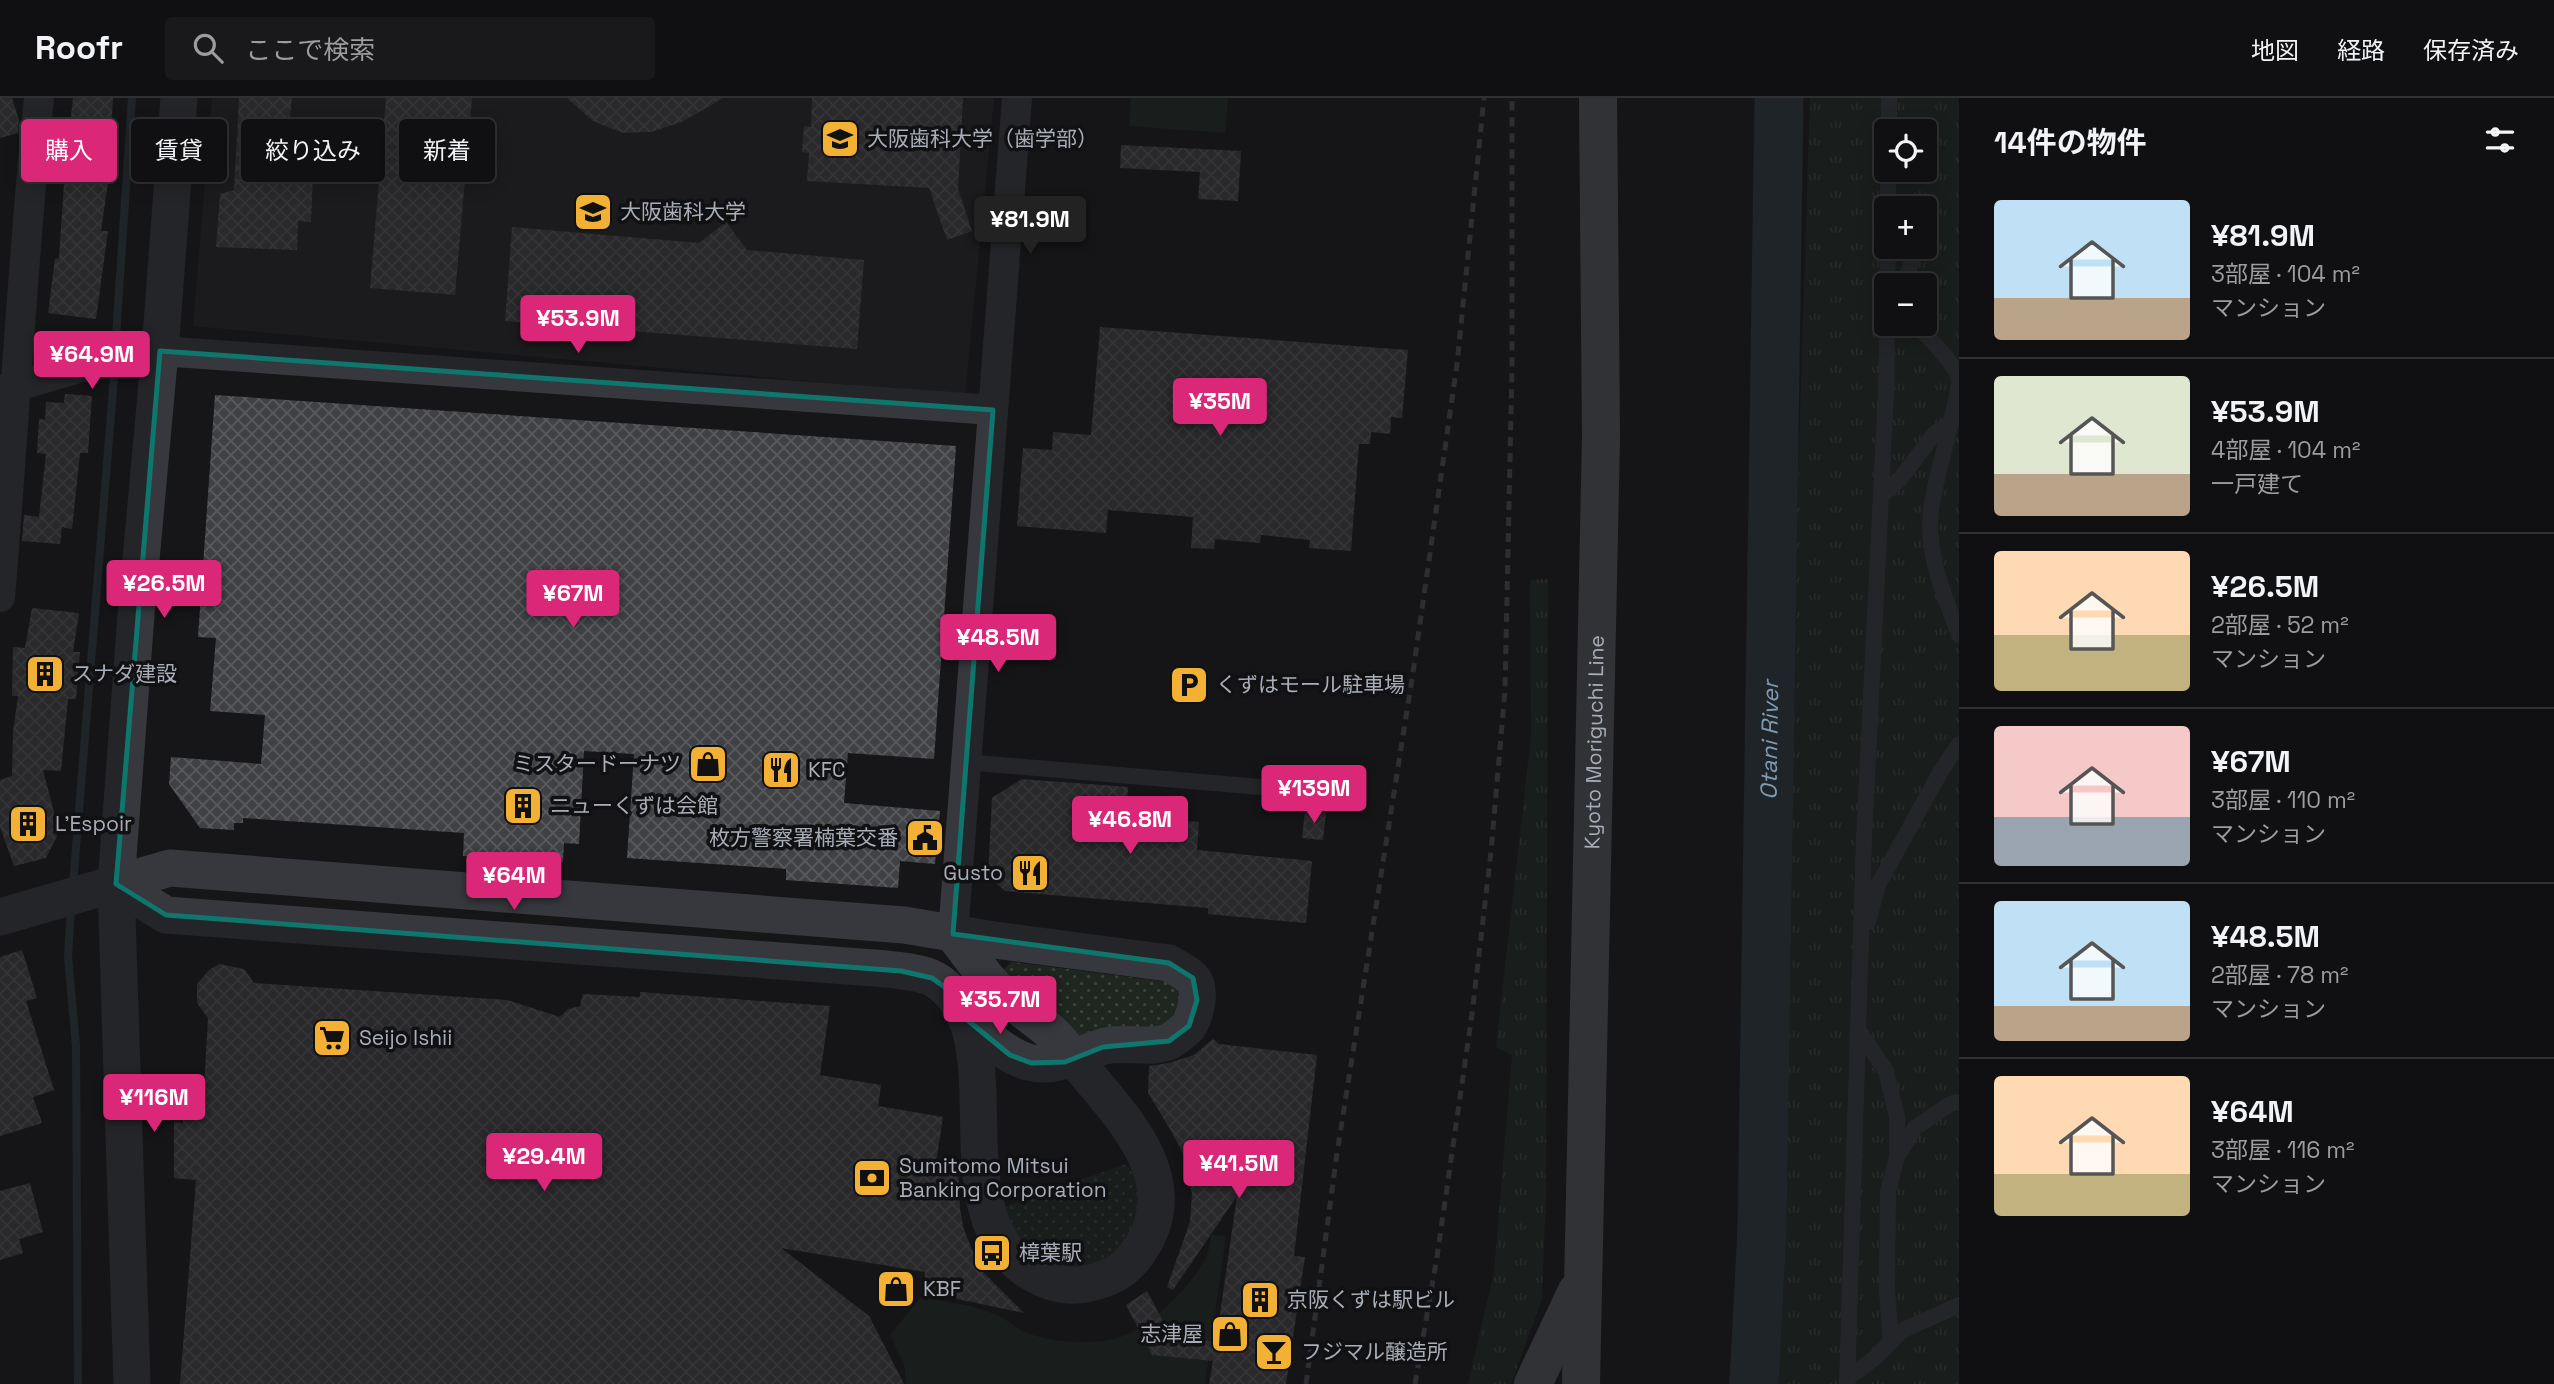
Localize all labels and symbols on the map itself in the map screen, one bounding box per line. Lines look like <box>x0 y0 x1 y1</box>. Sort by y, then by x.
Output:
school or university icon: 大阪歯科大学（歯学部） <box>819 118 861 160</box>
place label: 大阪歯科大学（歯学部） <box>867 125 1098 152</box>
school or university icon: 大阪歯科大学 <box>572 191 614 233</box>
pin: ¥81.9M <box>973 197 1087 256</box>
place label: 大阪歯科大学 <box>620 198 746 225</box>
pin: ¥53.9M <box>521 296 635 355</box>
pin: ¥64.9M <box>35 331 149 391</box>
pin: ¥35M <box>1179 378 1261 438</box>
pin: ¥26.5M <box>107 560 221 620</box>
pin: ¥67M <box>532 570 614 630</box>
pin: ¥48.5M <box>941 614 1055 674</box>
street label: Kyoto Moriguchi Line <box>1578 635 1610 850</box>
building icon: スナダ建設 <box>24 653 66 695</box>
place label: スナダ建設 <box>72 660 177 687</box>
parking icon: くずはモール駐車場 <box>1168 664 1210 706</box>
place label: くずはモール駐車場 <box>1216 671 1405 698</box>
water label: Otani River <box>1753 678 1785 800</box>
shop icon: ミスタードーナツ <box>687 743 729 785</box>
restaurant icon: KFC <box>760 749 802 791</box>
place label: ミスタードーナツ <box>513 750 681 777</box>
place label: KFC <box>808 756 845 783</box>
pin: ¥139M <box>1265 766 1363 825</box>
building icon: ニューくずは会館 <box>502 785 544 827</box>
place label: ニューくずは会館 <box>550 792 718 819</box>
pin: ¥46.8M <box>1073 796 1187 856</box>
building icon: L'Espoir <box>7 803 49 845</box>
place label: L'Espoir <box>55 810 132 837</box>
public building icon: 枚方警察署楠葉交番 <box>904 817 946 859</box>
place label: 枚方警察署楠葉交番 <box>709 824 898 851</box>
pin: ¥64M <box>473 852 555 912</box>
restaurant icon: Gusto <box>1009 852 1051 894</box>
place label: Gusto <box>943 859 1003 886</box>
pin: ¥35.7M <box>943 976 1057 1036</box>
supermarket icon: Seijo Ishii <box>311 1017 353 1059</box>
place label: Seijo Ishii <box>359 1024 452 1051</box>
pin: ¥116M <box>105 1074 203 1134</box>
pin: ¥29.4M <box>487 1134 601 1193</box>
pin: ¥41.5M <box>1182 1140 1296 1200</box>
place label: Sumitomo Mitsui Banking Corporation <box>899 1152 1107 1203</box>
bank icon: Sumitomo Mitsui Banking Corporation <box>851 1157 893 1199</box>
bus stop icon: 樟葉駅 <box>971 1232 1013 1274</box>
place label: 樟葉駅 <box>1019 1239 1082 1266</box>
shop icon: KBF <box>875 1268 917 1310</box>
place label: KBF <box>923 1275 961 1302</box>
building icon: 京阪くずは駅ビル <box>1239 1279 1281 1321</box>
place label: 京阪くずは駅ビル <box>1287 1286 1455 1313</box>
shop icon: 志津屋 <box>1209 1313 1251 1355</box>
place label: 志津屋 <box>1140 1320 1203 1347</box>
bar icon: フジマル醸造所 <box>1253 1331 1295 1373</box>
place label: フジマル醸造所 <box>1301 1338 1448 1365</box>

